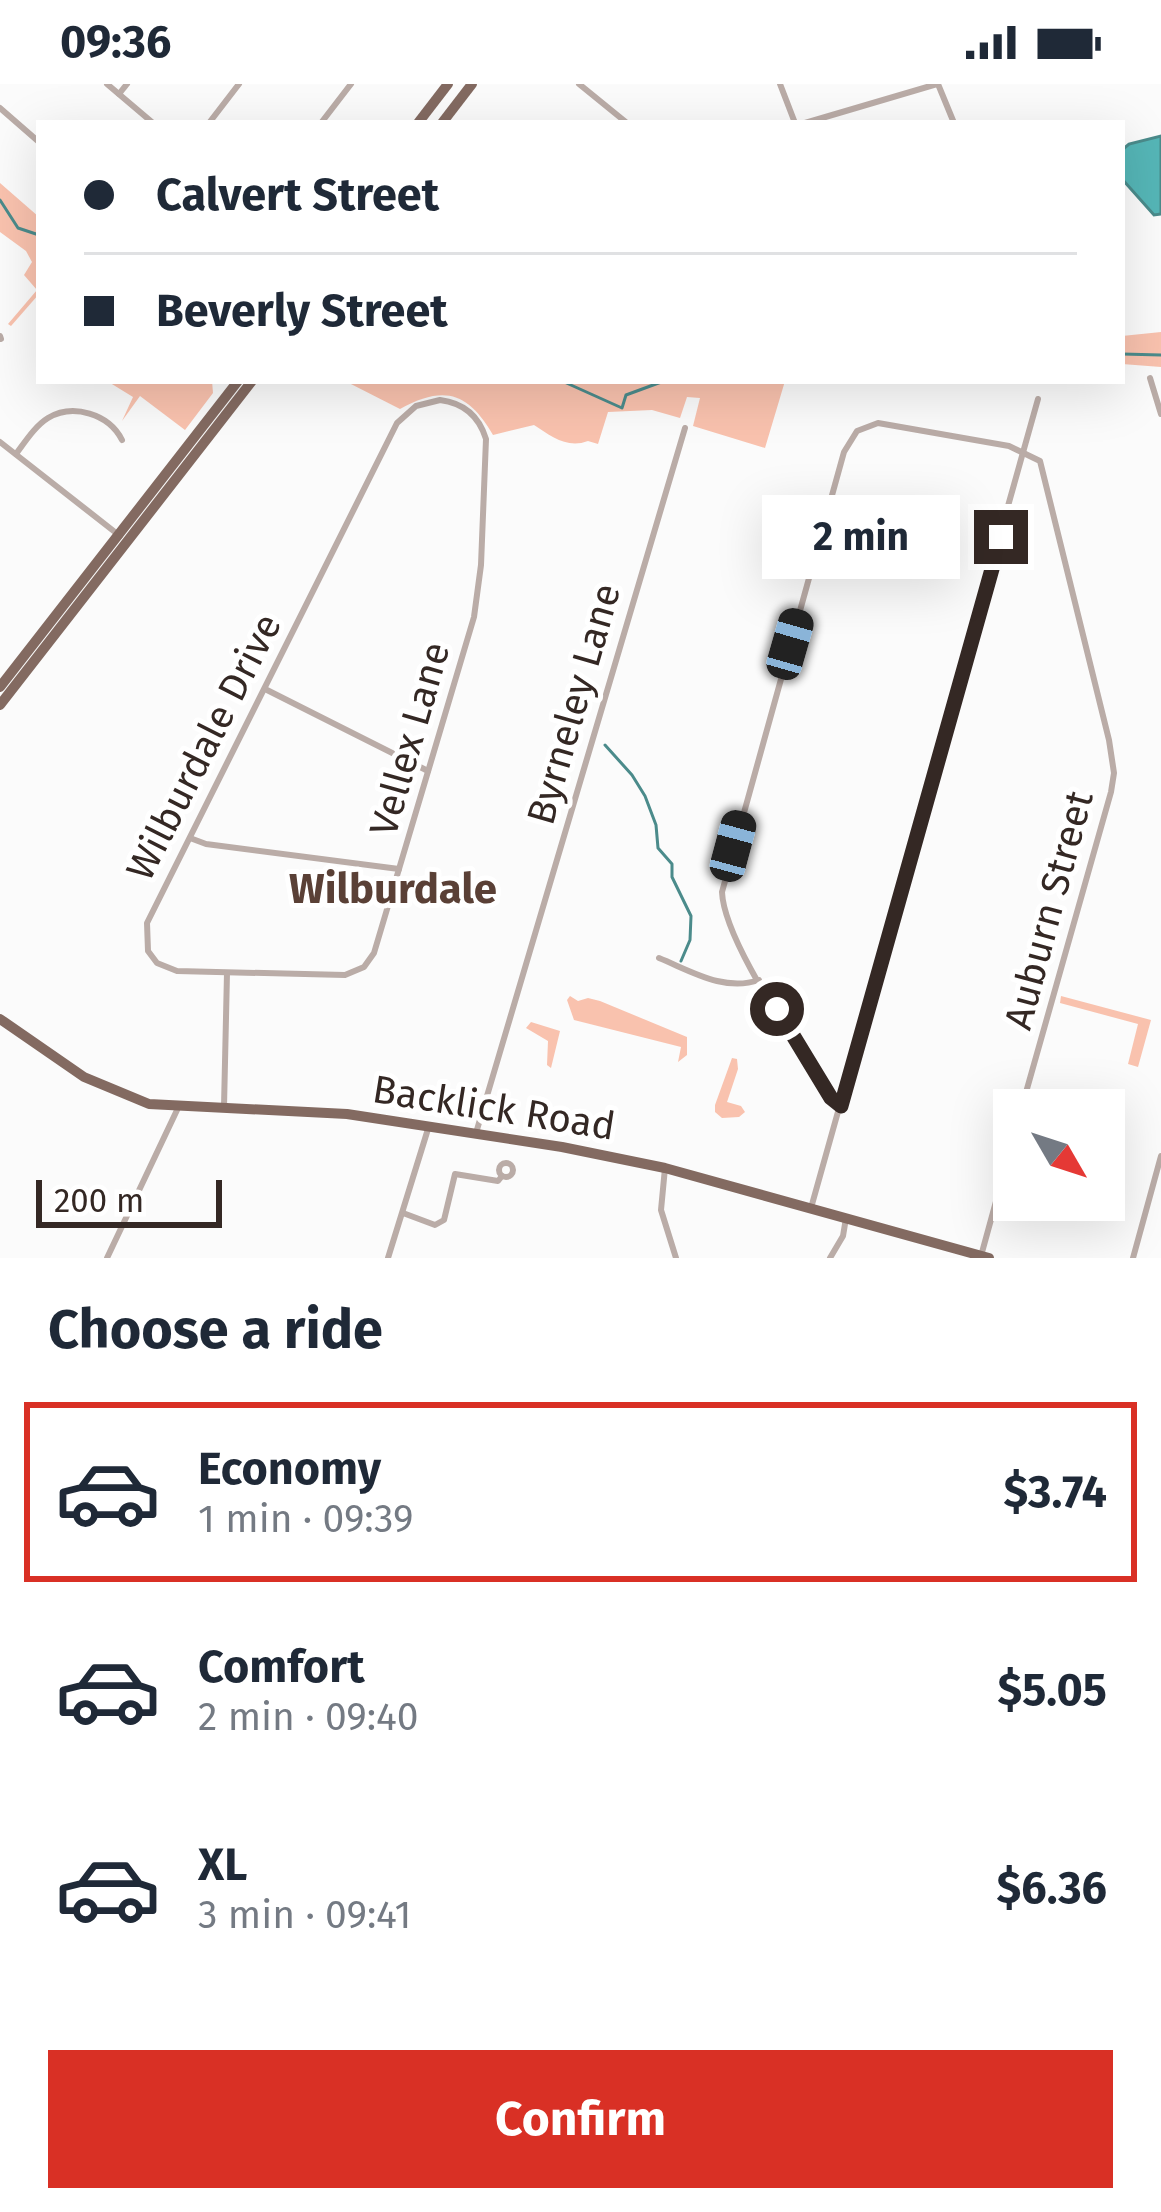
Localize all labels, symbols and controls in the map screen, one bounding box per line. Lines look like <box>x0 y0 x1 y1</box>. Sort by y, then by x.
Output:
text: 09:36 <box>60 15 171 69</box>
text: Calvert Street <box>156 168 439 222</box>
text: Beverly Street <box>156 284 448 338</box>
callout: 2 min <box>761 495 959 579</box>
route end <box>974 510 1028 564</box>
text: 2 min <box>813 514 909 560</box>
street label: Byrneley Lane <box>518 578 630 830</box>
car <box>763 604 817 684</box>
street label: Wilburdale Drive <box>117 606 291 888</box>
street label: Vellex Lane <box>360 637 460 841</box>
street label: Auburn Street <box>995 785 1103 1034</box>
car <box>706 807 760 885</box>
district label: Wilburdale <box>289 864 497 914</box>
route start <box>750 982 804 1036</box>
street label: Backlick Road <box>369 1066 619 1150</box>
north arrow <box>993 1089 1125 1221</box>
map controls <box>993 1089 1125 1221</box>
scale bar <box>36 1174 222 1227</box>
text: 200 m <box>54 1181 144 1221</box>
text: Choose a ride <box>48 1298 383 1362</box>
icon: car <box>54 1438 162 1546</box>
text: Economy <box>198 1442 381 1496</box>
text: $3.74 <box>1003 1465 1107 1519</box>
text: 1 min · 09:39 <box>198 1496 414 1542</box>
icon: car <box>54 1636 162 1744</box>
text: Comfort <box>198 1640 365 1694</box>
text: $5.05 <box>998 1663 1107 1717</box>
text: 2 min · 09:40 <box>198 1694 418 1740</box>
icon: car <box>54 1834 162 1942</box>
text: XL <box>198 1838 247 1892</box>
text: $6.36 <box>997 1861 1107 1915</box>
text: 3 min · 09:41 <box>198 1892 412 1938</box>
button: Confirm <box>48 2050 1113 2188</box>

